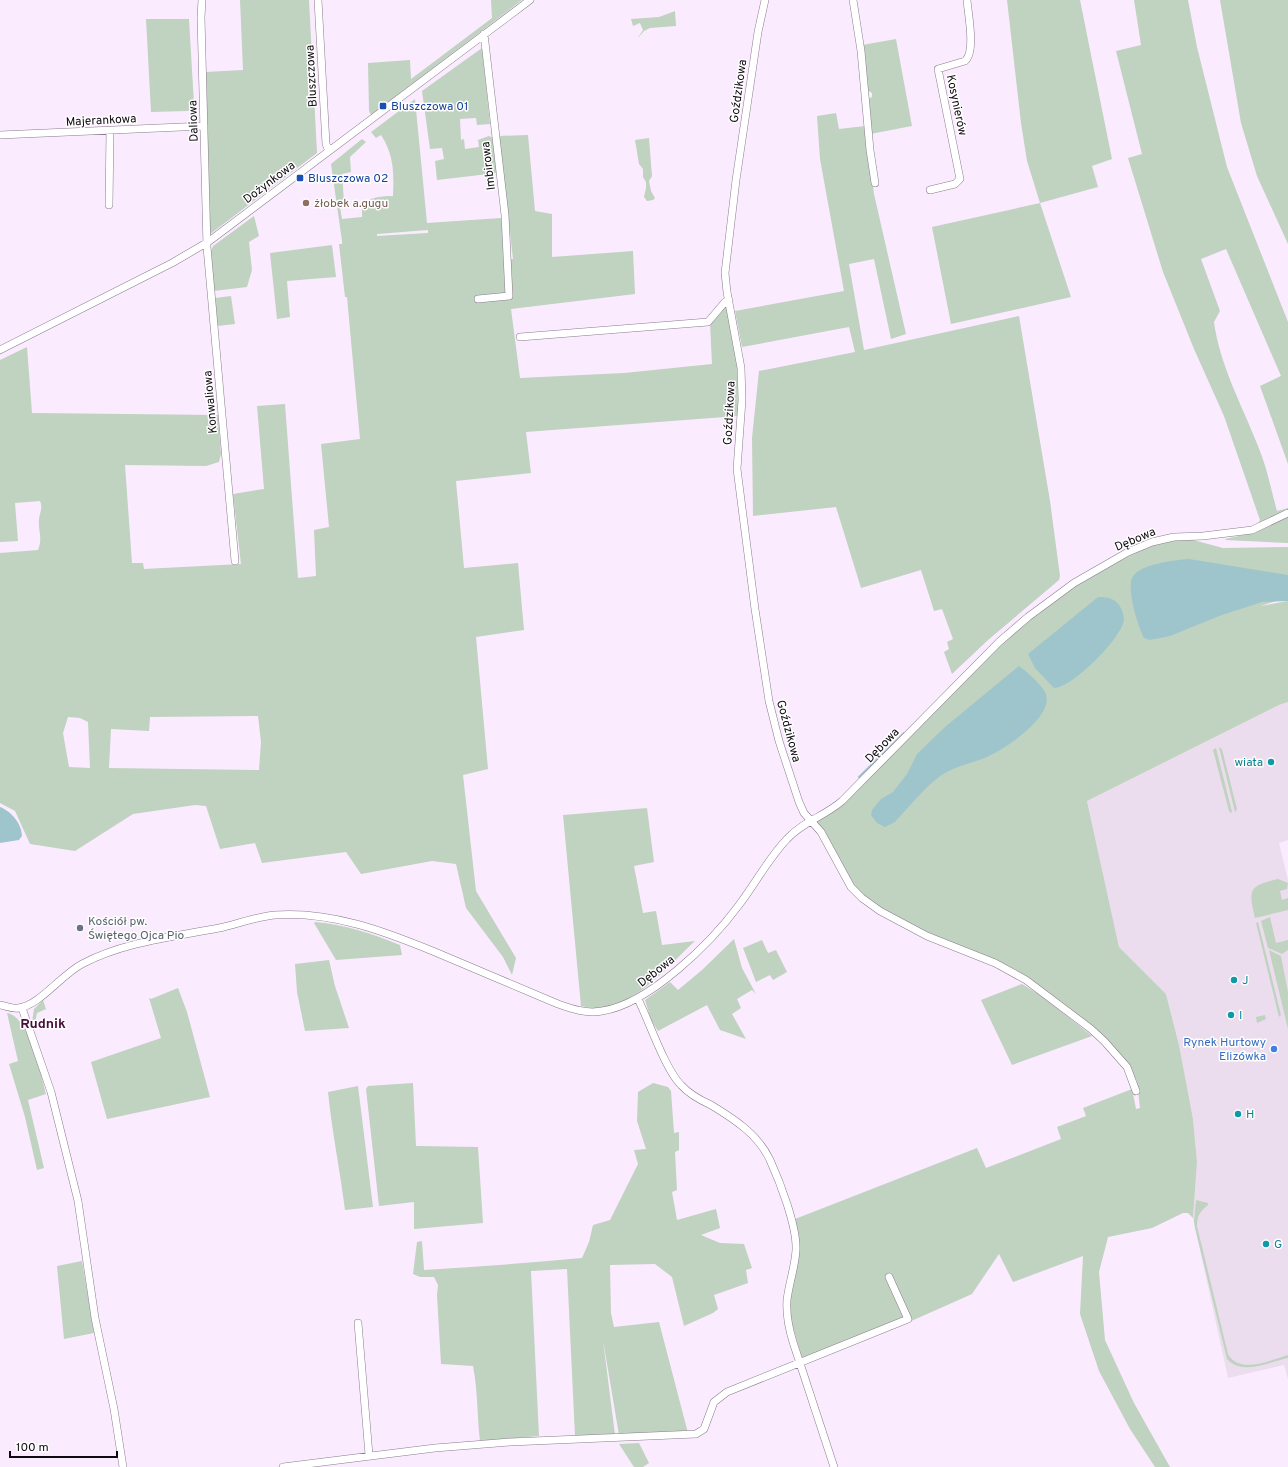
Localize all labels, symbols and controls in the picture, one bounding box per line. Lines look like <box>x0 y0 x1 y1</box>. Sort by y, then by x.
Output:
street label: Bluszczowa <box>302 44 322 108</box>
street label: Goździkowa <box>727 58 751 124</box>
street label: Kosynierów <box>942 73 970 138</box>
place label: Bluszczowa 01 <box>391 99 468 115</box>
street label: Daliowa <box>185 100 203 142</box>
marker: Bluszczowa 01 <box>378 101 388 111</box>
street label: Majerankowa <box>65 111 137 131</box>
street label: Imbirowa <box>478 141 500 191</box>
street label: Dożynkowa <box>240 158 299 208</box>
place label: Bluszczowa 02 <box>308 171 388 187</box>
marker: Bluszczowa 02 <box>295 173 305 183</box>
place label: żłobek a.gugu <box>314 196 388 212</box>
marker: żłobek a.gugu <box>301 198 311 208</box>
street label: Konwaliowa <box>200 370 222 434</box>
street label: Goździkowa <box>720 381 740 445</box>
street label: Dębowa <box>1113 524 1158 556</box>
street label: Goździkowa <box>772 698 804 764</box>
street label: Dębowa <box>862 725 903 767</box>
place label: wiata <box>1235 755 1263 771</box>
marker: wiata <box>1266 757 1276 767</box>
place label: Kościół pw. Świętego Ojca Pio <box>88 914 184 944</box>
marker: Kościół pw. Świętego Ojca Pio <box>75 923 85 933</box>
street label: Dębowa <box>635 952 678 991</box>
place label: J <box>1242 973 1249 989</box>
marker: J <box>1229 975 1239 985</box>
place label: I <box>1239 1008 1242 1024</box>
marker: I <box>1226 1010 1236 1020</box>
district label: Rudnik <box>20 1016 66 1033</box>
place label: Rynek Hurtowy Elizówka <box>1183 1035 1266 1065</box>
marker: Rynek Hurtowy Elizówka <box>1269 1044 1279 1054</box>
place label: H <box>1246 1107 1254 1123</box>
marker: H <box>1233 1109 1243 1119</box>
place label: G <box>1274 1237 1282 1253</box>
marker: G <box>1261 1239 1271 1249</box>
scale bar <box>10 1433 117 1459</box>
text: 100 m <box>16 1440 49 1456</box>

